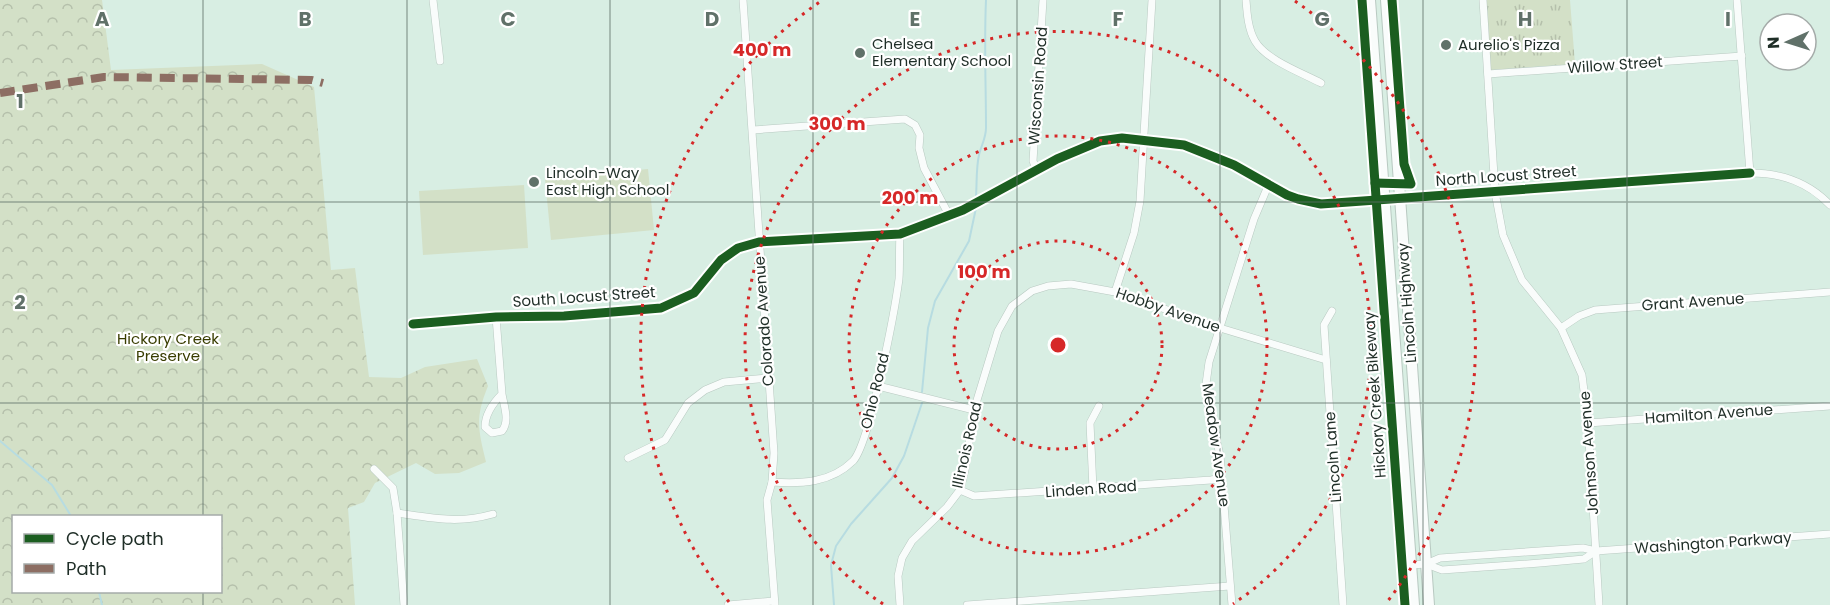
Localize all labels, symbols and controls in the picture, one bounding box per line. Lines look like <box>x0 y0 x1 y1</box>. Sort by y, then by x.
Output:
text: A <box>95 5 110 33</box>
text: B <box>298 5 312 33</box>
text: C <box>500 5 516 33</box>
text: D <box>705 5 719 33</box>
text: E <box>910 5 920 33</box>
text: F <box>1113 5 1124 33</box>
text: G <box>1314 5 1330 33</box>
text: H <box>1518 5 1532 33</box>
text: I <box>1725 5 1731 33</box>
north arrow <box>1758 12 1818 72</box>
street label: Wisconsin Road <box>1023 26 1052 146</box>
place label: Chelsea Elementary School <box>872 33 1011 71</box>
place label: Aurelio's Pizza <box>1458 34 1560 55</box>
text: N <box>1762 36 1785 49</box>
text: 400 m <box>733 37 791 62</box>
marker: Aurelio's Pizza <box>1439 38 1453 52</box>
marker: Chelsea Elementary School <box>853 46 867 60</box>
street label: Willow Street <box>1567 51 1663 78</box>
text: 1 <box>16 87 24 115</box>
text: 300 m <box>808 111 866 136</box>
street label: North Locust Street <box>1435 160 1577 191</box>
place label: Lincoln-Way East High School <box>546 162 669 200</box>
marker: Lincoln-Way East High School <box>527 175 541 189</box>
text: 200 m <box>882 185 938 210</box>
street label: Lincoln Highway <box>1392 242 1421 364</box>
street label: Colorado Avenue <box>748 255 779 387</box>
text: 100 m <box>957 259 1011 284</box>
street label: South Locust Street <box>512 281 656 312</box>
street label: Hobby Avenue <box>1113 282 1223 337</box>
street label: Grant Avenue <box>1641 287 1745 316</box>
text: 2 <box>14 288 26 316</box>
street label: Hickory Creek Bikeway <box>1358 311 1391 479</box>
park label: Hickory Creek Preserve <box>117 328 219 366</box>
centre of rings <box>1048 335 1068 355</box>
street label: Ohio Road <box>855 351 894 431</box>
street label: Meadow Avenue <box>1197 382 1236 508</box>
street label: Johnson Avenue <box>1574 390 1603 516</box>
street label: Illinois Road <box>946 399 987 490</box>
street label: Hamilton Avenue <box>1644 399 1774 428</box>
street label: Lincoln Lane <box>1319 411 1346 503</box>
street label: Linden Road <box>1044 475 1137 502</box>
legend <box>12 515 222 593</box>
text: Cycle path <box>66 526 164 551</box>
street label: Washington Parkway <box>1634 527 1793 558</box>
text: Path <box>66 556 107 581</box>

